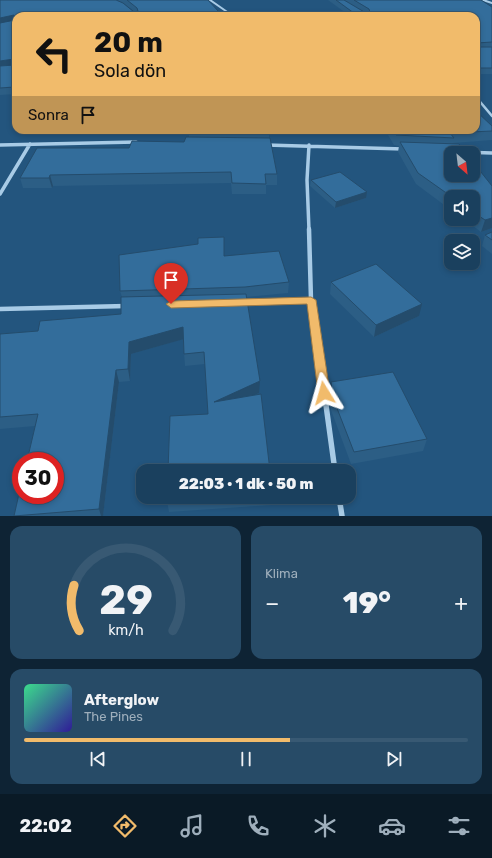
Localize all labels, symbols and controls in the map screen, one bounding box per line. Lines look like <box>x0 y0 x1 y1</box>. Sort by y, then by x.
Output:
text: 20 m <box>94 26 163 59</box>
icon: left <box>28 28 80 80</box>
text: Sola dön <box>94 60 166 82</box>
icon: arrive <box>77 104 99 126</box>
text: Sonra <box>28 106 69 124</box>
north arrow <box>444 146 480 182</box>
map controls <box>444 146 480 270</box>
button: sound <box>444 190 480 226</box>
button: layers <box>444 234 480 270</box>
pin <box>154 263 188 304</box>
icon: arrive <box>160 269 182 291</box>
position arrow <box>303 372 345 414</box>
speed limit sign: 30 <box>12 452 64 504</box>
text: 22:03 · 1 dk · 50 m <box>179 475 313 493</box>
text: Klima <box>265 566 298 581</box>
text: 29 <box>99 574 152 623</box>
text: 19° <box>343 585 391 621</box>
text: − <box>265 590 279 617</box>
text: + <box>454 590 468 617</box>
text: km/h <box>108 621 143 638</box>
text: Afterglow <box>84 691 159 709</box>
text: The Pines <box>84 709 143 724</box>
icon: previous <box>87 748 109 770</box>
icon: pause <box>235 748 257 770</box>
icon: next <box>383 748 405 770</box>
icon: directions <box>111 812 139 840</box>
icon: music <box>178 812 206 840</box>
icon: phone <box>244 812 272 840</box>
icon: climate <box>311 812 339 840</box>
icon: car <box>378 812 406 840</box>
icon: filters <box>445 812 473 840</box>
text: 22:02 <box>19 815 72 837</box>

